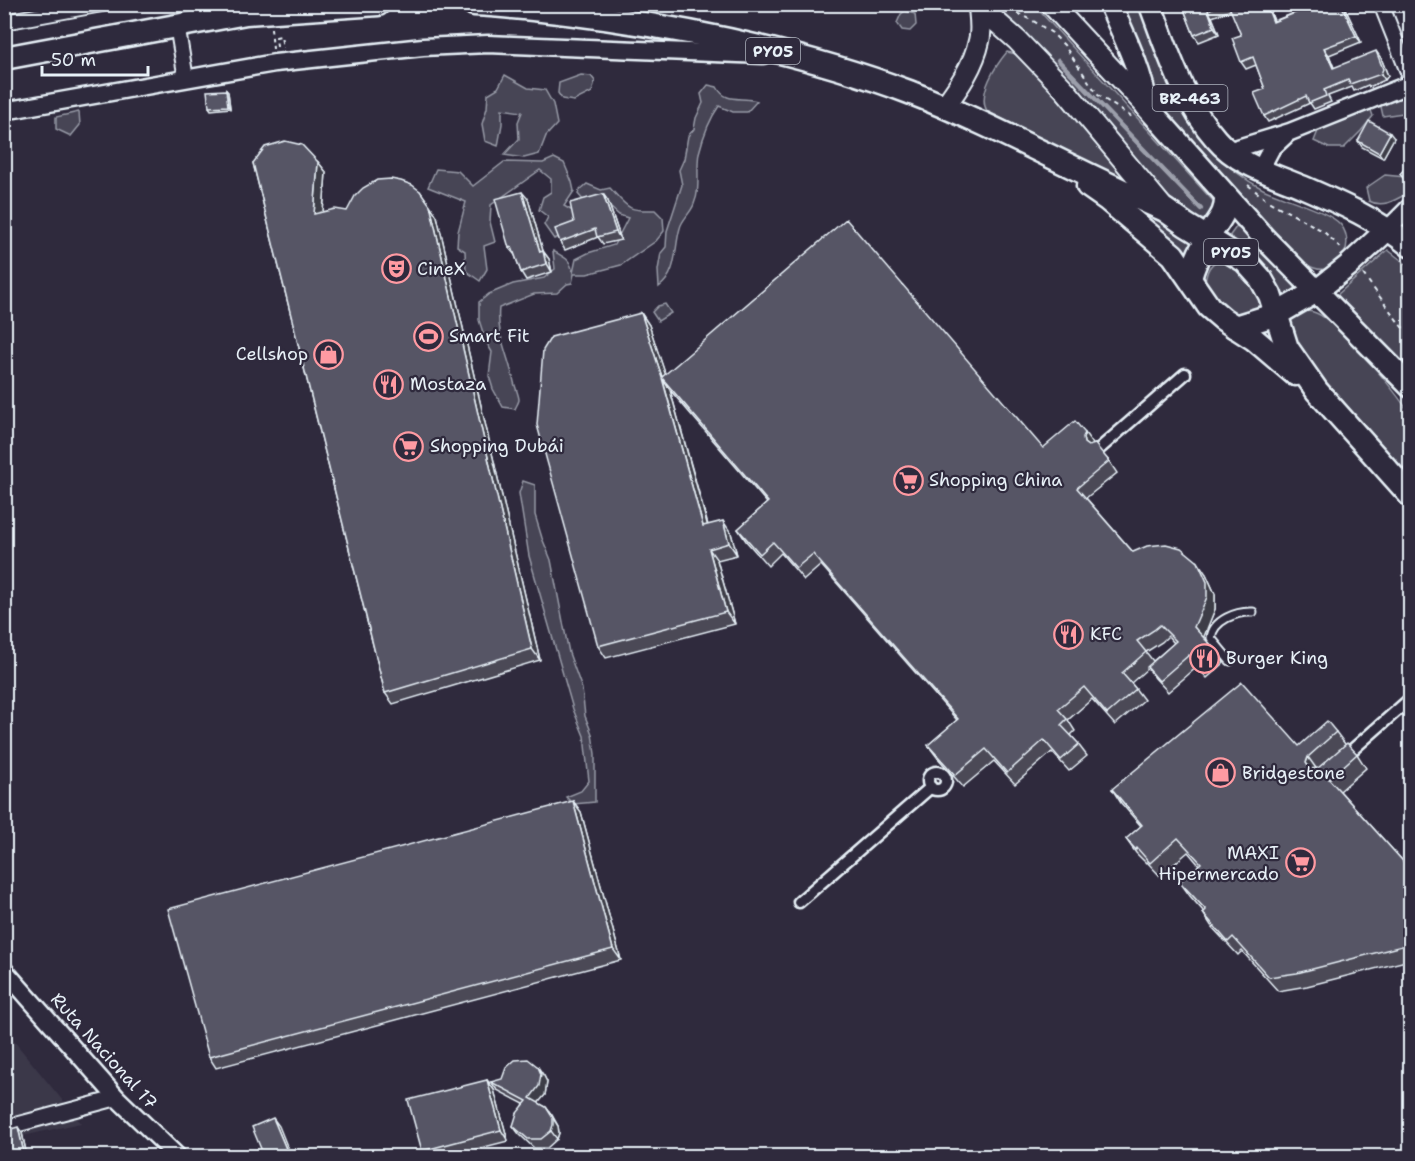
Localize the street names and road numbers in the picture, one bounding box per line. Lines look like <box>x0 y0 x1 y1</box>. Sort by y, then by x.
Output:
road number: PY05 <box>746 38 800 64</box>
road number: BR-463 <box>1152 85 1228 111</box>
road number: PY05 <box>1204 239 1258 265</box>
street label: Ruta Nacional 17 <box>45 988 163 1114</box>

